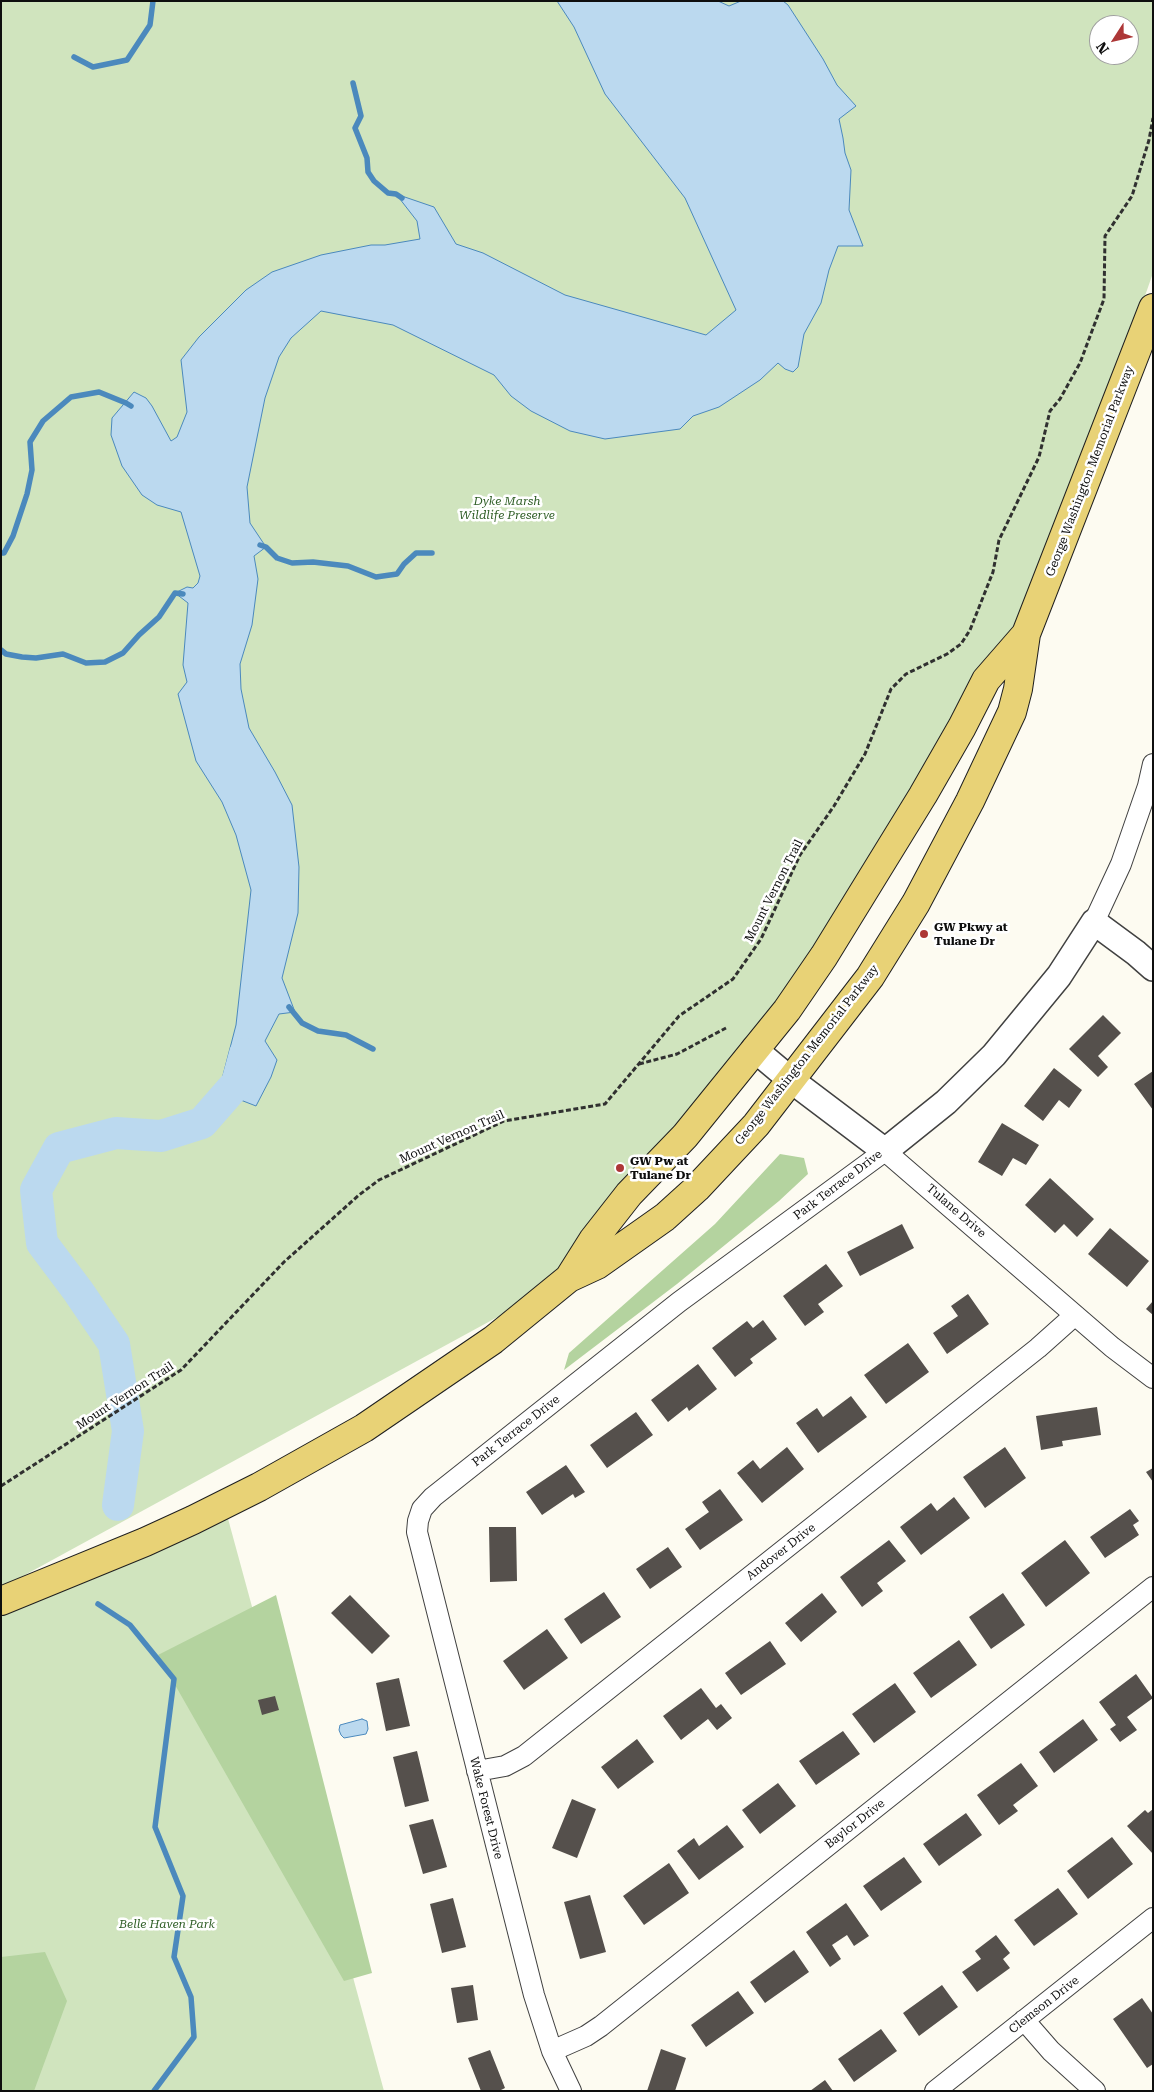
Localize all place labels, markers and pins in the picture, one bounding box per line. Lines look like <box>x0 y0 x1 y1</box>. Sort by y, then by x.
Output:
place label: GW Pkwy at Tulane Dr <box>934 920 1008 948</box>
marker: GW Pkwy at Tulane Dr <box>918 928 930 940</box>
place label: GW Pw at Tulane Dr <box>630 1154 691 1182</box>
marker: GW Pw at Tulane Dr <box>614 1162 626 1174</box>

